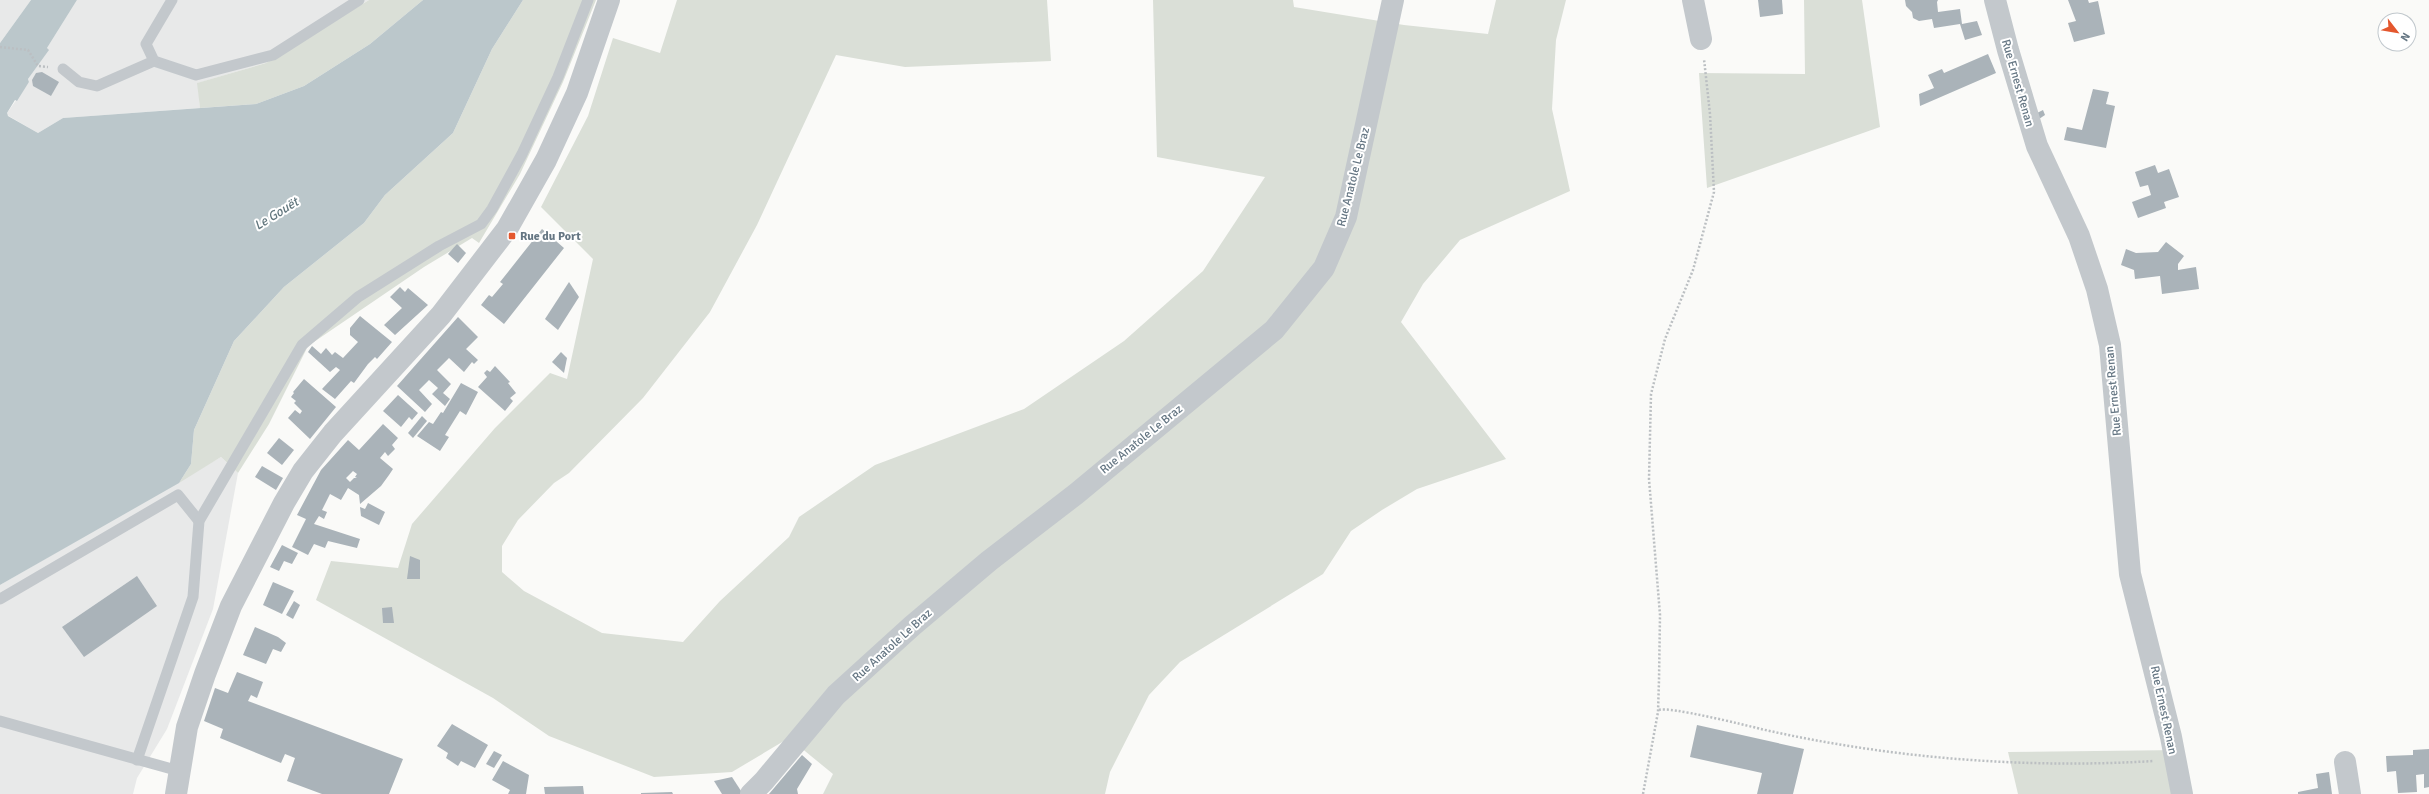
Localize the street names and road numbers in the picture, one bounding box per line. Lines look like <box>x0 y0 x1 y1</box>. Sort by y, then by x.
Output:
street label: Rue Ernest Renan <box>1998 38 2037 129</box>
street label: Rue Anatole Le Braz <box>1334 126 1373 228</box>
street label: Rue Ernest Renan <box>2102 345 2125 437</box>
street label: Rue Anatole Le Braz <box>1097 402 1186 477</box>
street label: Rue Anatole Le Braz <box>849 606 935 685</box>
street label: Rue Ernest Renan <box>2147 664 2180 756</box>

